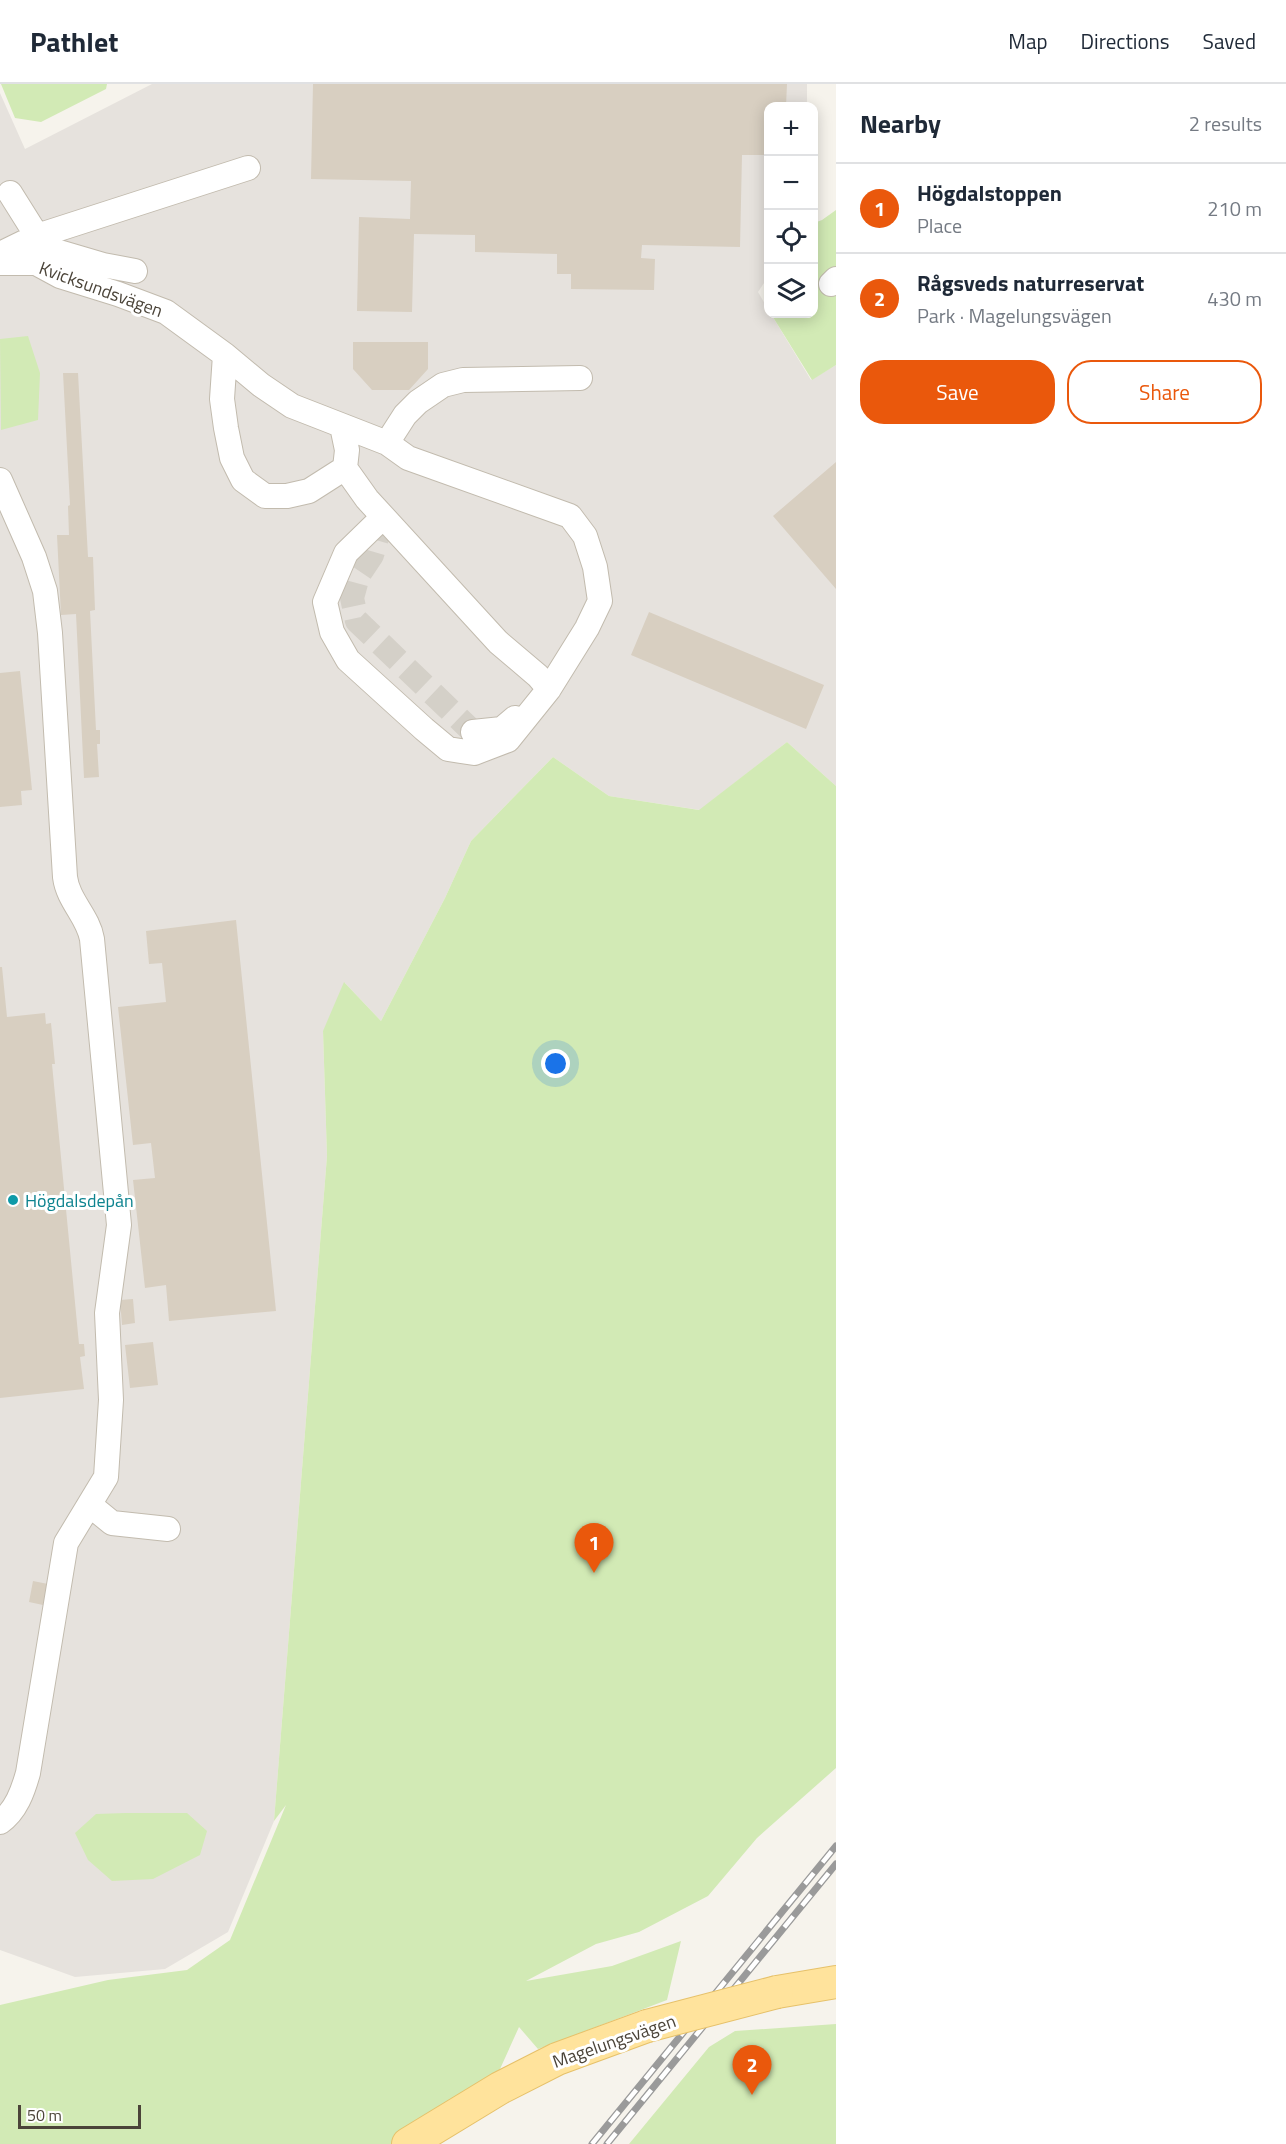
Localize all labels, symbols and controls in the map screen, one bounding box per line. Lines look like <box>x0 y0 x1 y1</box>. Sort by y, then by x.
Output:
text: Pathlet <box>30 20 118 63</box>
text: Map <box>1008 25 1048 57</box>
text: Directions <box>1081 25 1170 57</box>
text: Saved <box>1203 25 1256 57</box>
map controls <box>764 102 818 318</box>
button: + <box>764 102 818 156</box>
text: Nearby <box>860 104 941 143</box>
text: 2 results <box>1189 108 1262 139</box>
button: − <box>764 156 818 210</box>
text: Högdalstoppen <box>917 176 1062 210</box>
text: 1 <box>874 193 885 224</box>
text: 210 m <box>1207 193 1262 224</box>
button: locate <box>764 210 818 264</box>
text: Place <box>917 210 962 241</box>
street label: Kvicksundsvägen <box>35 254 167 324</box>
button: layers <box>764 264 818 318</box>
text: Rågsveds naturreservat <box>917 266 1144 300</box>
text: 2 <box>874 283 885 314</box>
text: 430 m <box>1207 283 1262 314</box>
text: Park · Magelungsvägen <box>917 300 1112 331</box>
button: Save <box>860 360 1055 424</box>
button: Share <box>1067 360 1262 424</box>
your location <box>541 1049 570 1078</box>
place label: Högdalsdepån <box>25 1187 134 1214</box>
marker: Högdalsdepån <box>6 1193 20 1207</box>
pin: 1 <box>574 1524 614 1573</box>
street label: Magelungsvägen <box>549 2007 679 2075</box>
pin: 2 <box>732 2046 771 2095</box>
scale bar <box>18 2102 141 2130</box>
text: 50 m <box>27 2103 62 2127</box>

